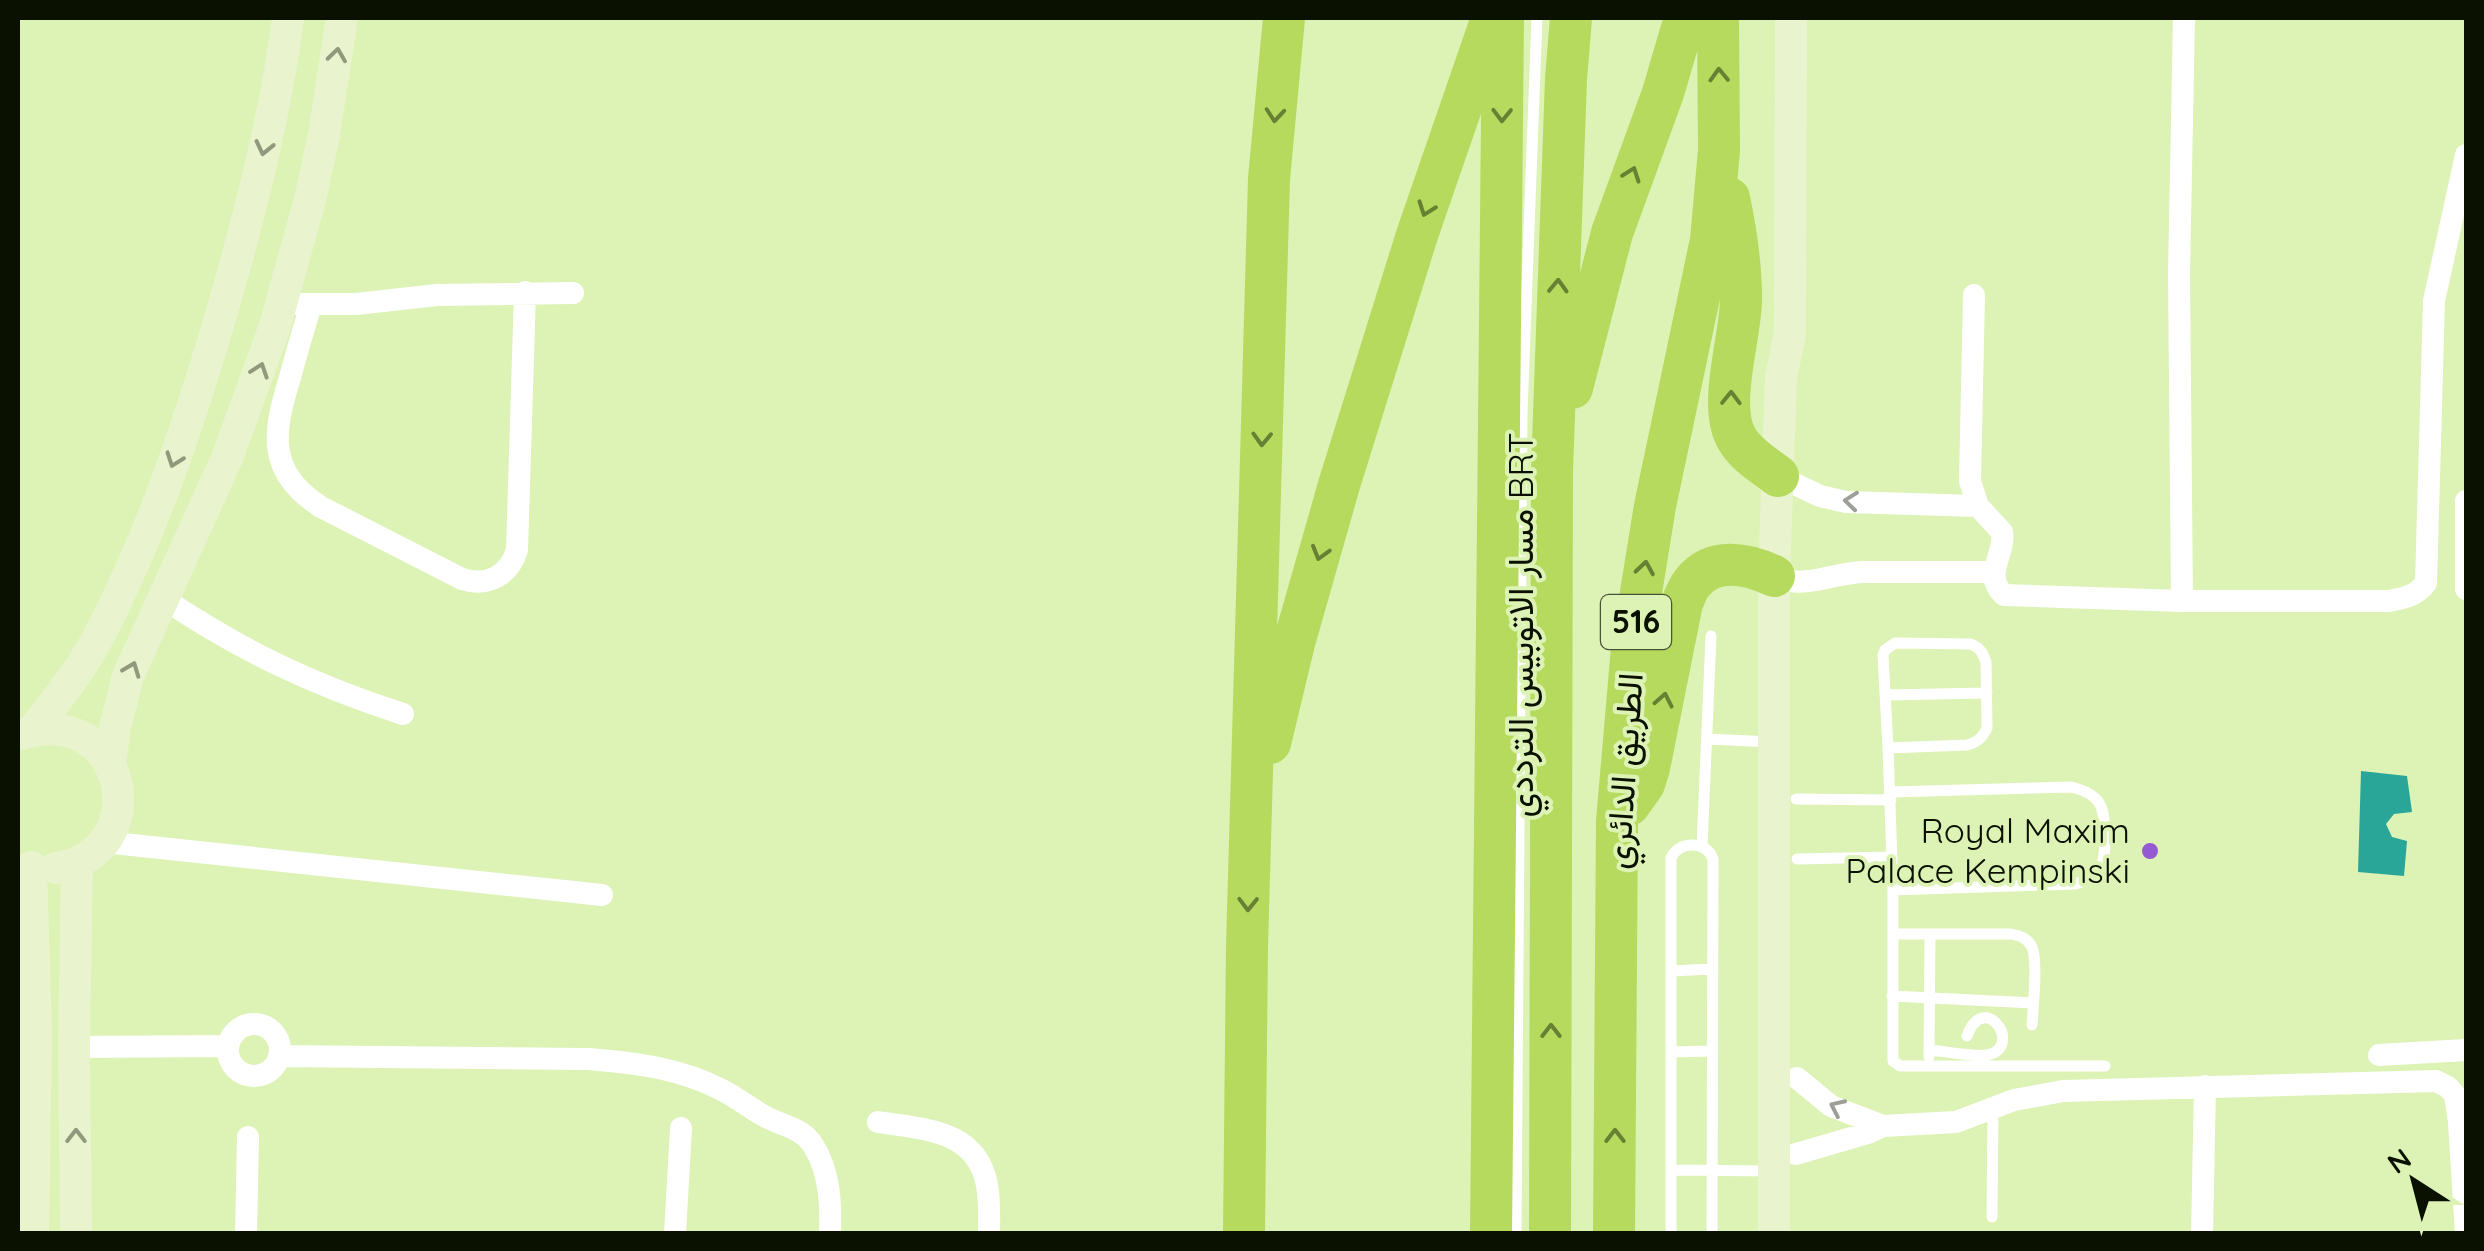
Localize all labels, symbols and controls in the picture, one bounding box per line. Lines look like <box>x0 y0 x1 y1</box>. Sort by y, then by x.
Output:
one-way arrow <box>326 47 347 63</box>
one-way arrow <box>1709 66 1730 82</box>
one-way arrow <box>1265 107 1286 123</box>
one-way arrow <box>1491 108 1513 123</box>
one-way arrow <box>255 139 276 156</box>
one-way arrow <box>1620 166 1641 183</box>
one-way arrow <box>1417 199 1438 216</box>
one-way arrow <box>1548 278 1569 294</box>
one-way arrow <box>248 363 269 380</box>
one-way arrow <box>1720 390 1742 406</box>
one-way arrow <box>1251 432 1272 448</box>
street label: مسار الاتوبيس الترددي BRT <box>1498 432 1550 818</box>
one-way arrow <box>165 450 186 467</box>
one-way arrow <box>1842 490 1858 512</box>
one-way arrow <box>1311 544 1332 561</box>
one-way arrow <box>1634 559 1655 576</box>
road number: 516 <box>1601 595 1671 649</box>
one-way arrow <box>120 661 141 678</box>
street label: الطريق الدائري <box>1594 671 1660 871</box>
one-way arrow <box>1653 692 1674 708</box>
place label: Royal Maxim Palace Kempinski <box>1845 808 2130 892</box>
marker: Royal Maxim Palace Kempinski <box>2139 840 2161 862</box>
one-way arrow <box>1238 897 1259 913</box>
one-way arrow <box>1540 1023 1562 1038</box>
one-way arrow <box>1829 1099 1847 1119</box>
one-way arrow <box>65 1128 87 1144</box>
one-way arrow <box>1604 1128 1626 1144</box>
north arrow <box>2364 1131 2464 1231</box>
text: N <box>2380 1140 2418 1181</box>

